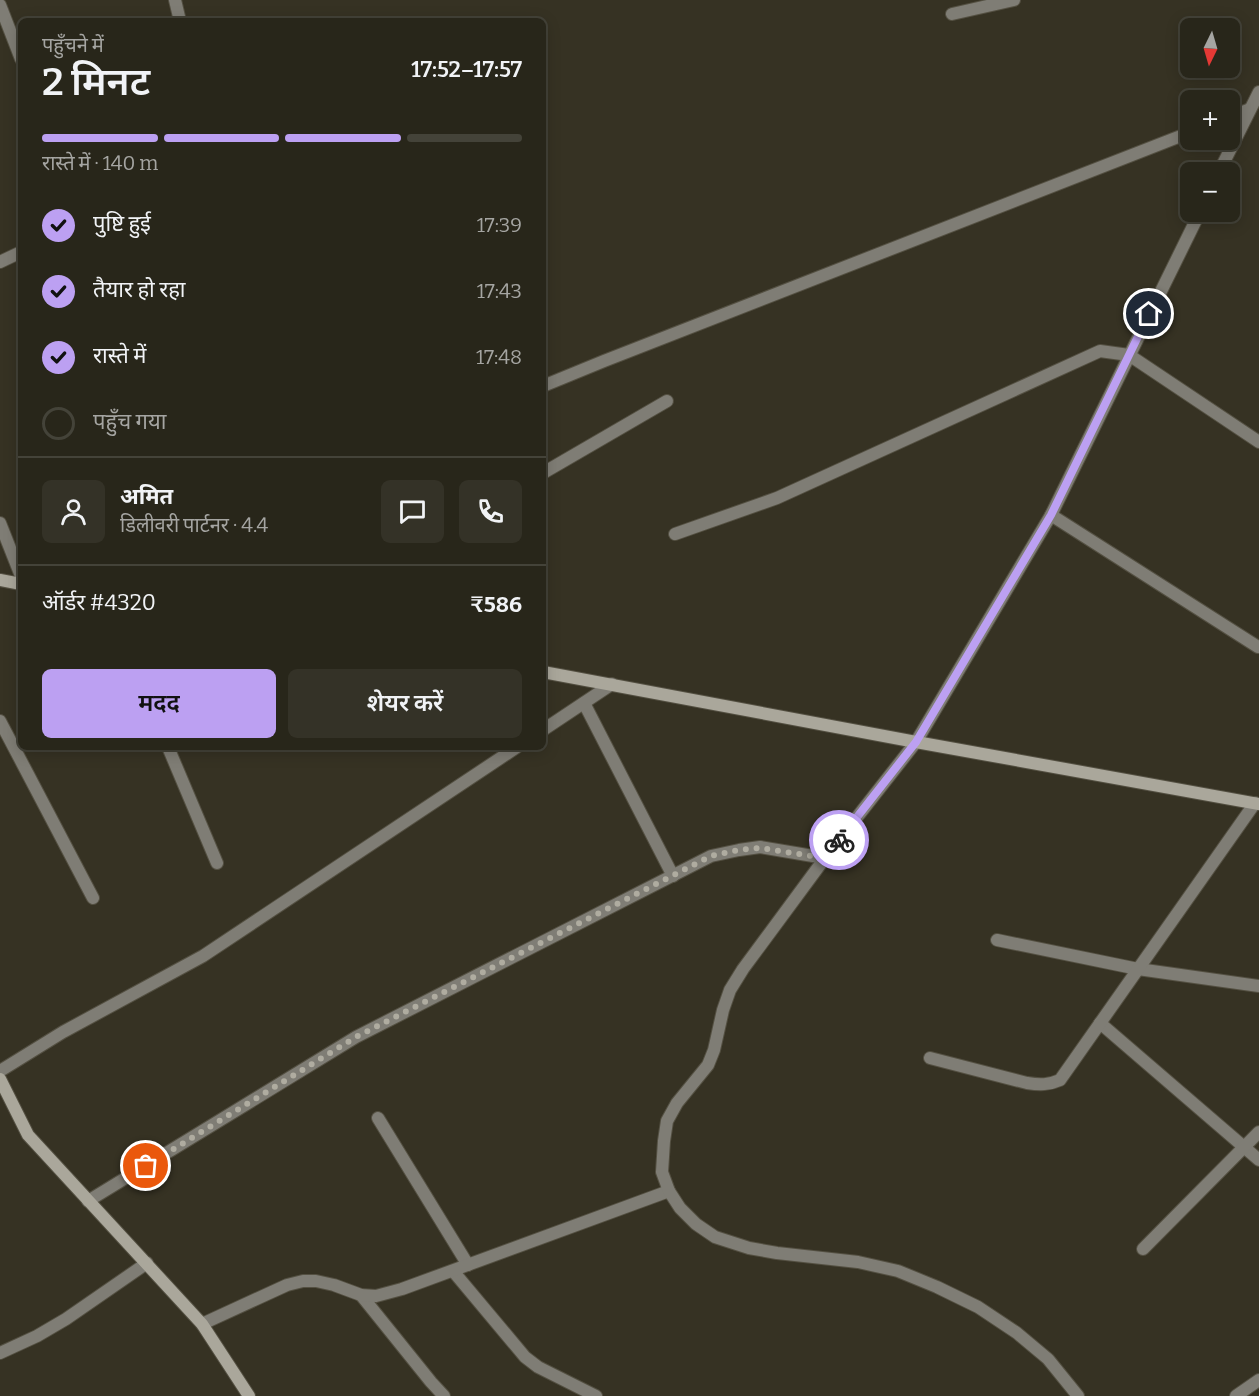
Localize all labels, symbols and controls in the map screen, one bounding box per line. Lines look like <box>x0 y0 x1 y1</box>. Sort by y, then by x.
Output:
north arrow <box>1180 18 1240 78</box>
map controls <box>1180 18 1240 222</box>
text: पहुँचने में <box>42 33 104 57</box>
text: 17:52–17:57 <box>411 56 522 83</box>
text: 2 मिनट <box>42 59 150 105</box>
button: + <box>1180 90 1240 150</box>
text: रास्ते में · 140 m <box>42 151 158 175</box>
button: − <box>1180 162 1240 222</box>
icon: check <box>42 209 75 242</box>
text: पुष्टि हुई <box>93 210 151 237</box>
text: 17:39 <box>477 213 522 237</box>
icon: check <box>42 275 75 308</box>
text: तैयार हो रहा <box>93 276 186 303</box>
text: 17:43 <box>477 279 522 303</box>
pin <box>1123 288 1174 339</box>
icon: home <box>1132 297 1165 330</box>
icon: check <box>42 341 75 374</box>
text: रास्ते में <box>93 342 146 369</box>
text: 17:48 <box>476 345 522 369</box>
text: पहुँच गया <box>93 408 166 435</box>
button: person <box>42 480 105 543</box>
button: chat <box>381 480 444 543</box>
button: phone <box>459 480 522 543</box>
text: अमित <box>120 483 173 510</box>
text: डिलीवरी पार्टनर · 4.4 <box>120 513 268 537</box>
text: ऑर्डर #4320 <box>42 589 156 616</box>
text: ₹586 <box>470 591 522 618</box>
button: मदद <box>42 669 276 738</box>
button: शेयर करें <box>288 669 522 738</box>
courier <box>809 810 869 870</box>
icon: bike <box>823 824 856 857</box>
pin <box>120 1140 171 1191</box>
icon: bag <box>129 1149 162 1182</box>

